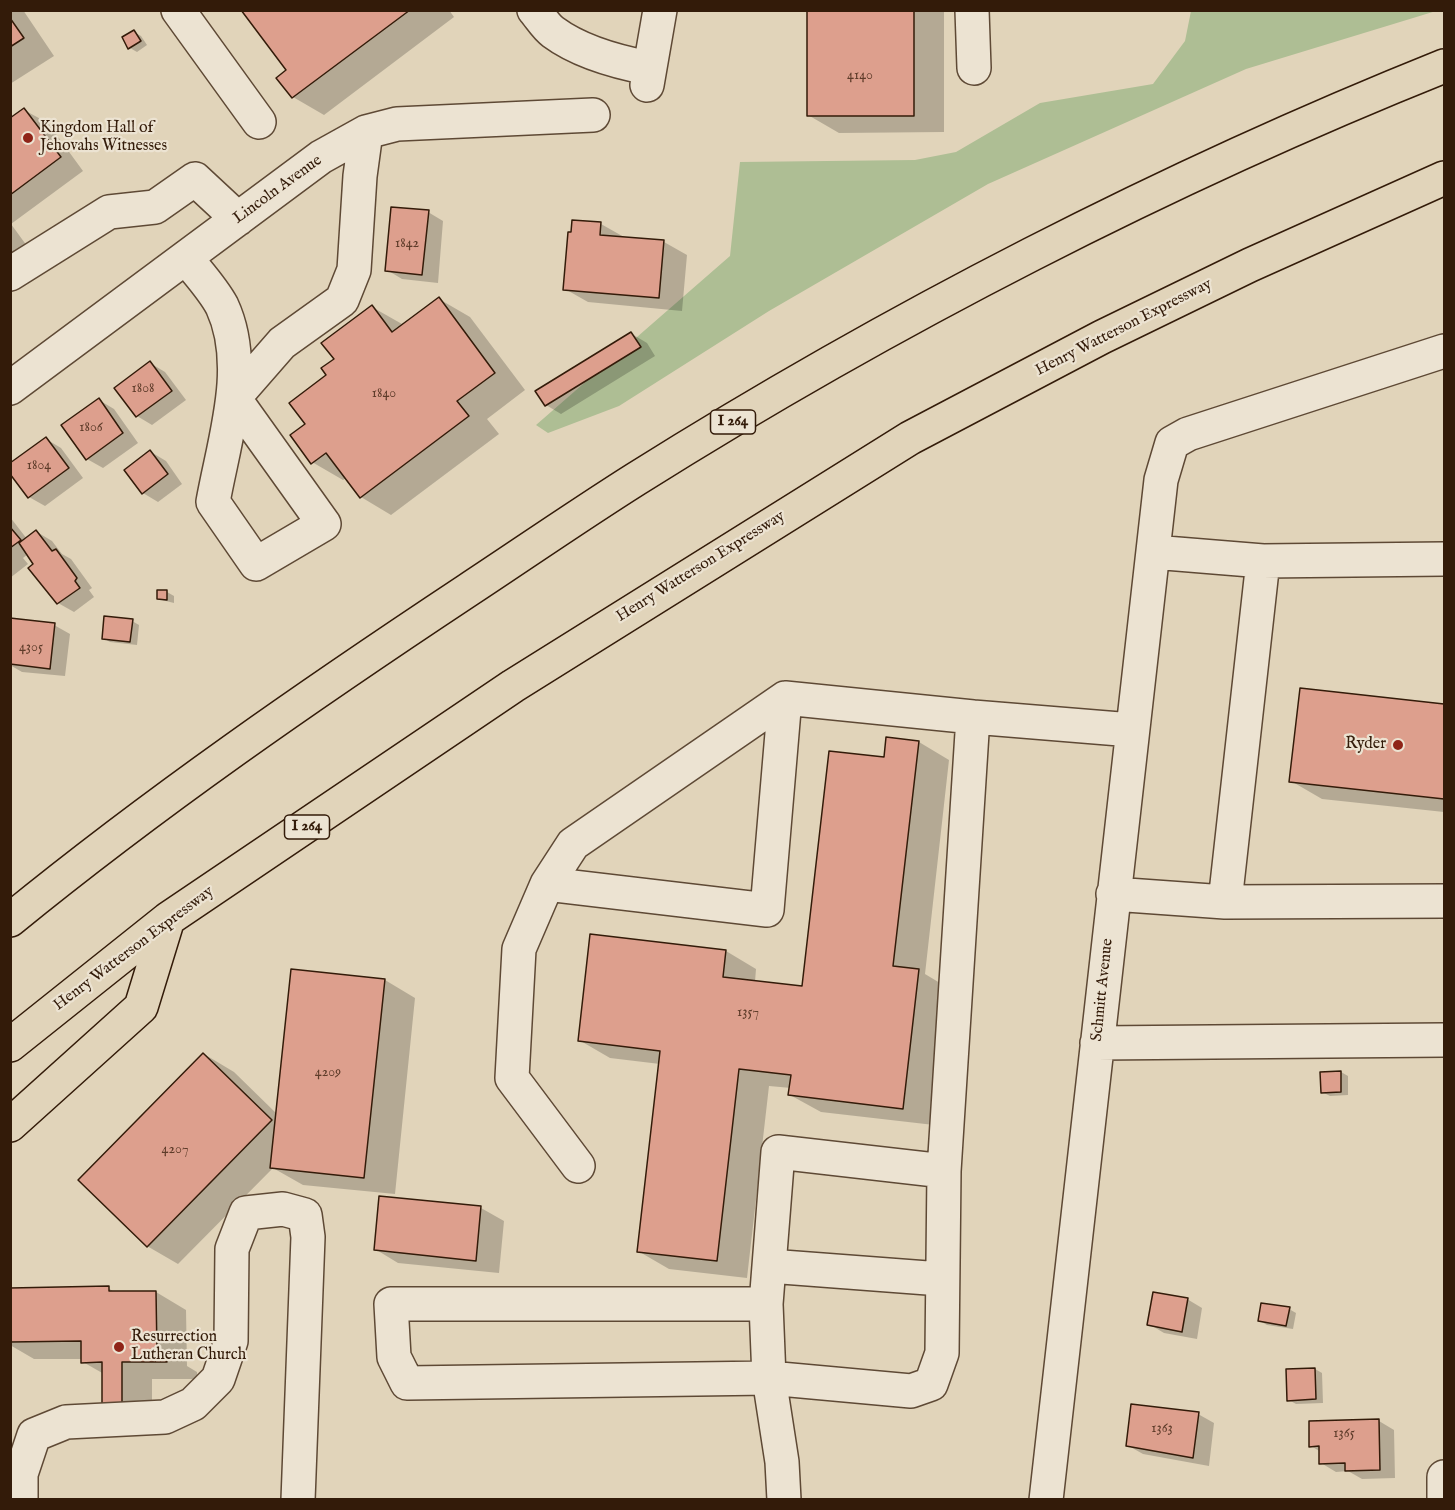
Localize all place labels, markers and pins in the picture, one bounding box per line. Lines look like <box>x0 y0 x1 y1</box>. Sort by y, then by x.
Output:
place label: Kingdom Hall of Jehovahs Witnesses <box>40 119 167 157</box>
marker: Kingdom Hall of Jehovahs Witnesses <box>21 131 35 145</box>
place label: Ryder <box>1345 735 1386 755</box>
marker: Ryder <box>1391 738 1405 752</box>
place label: Resurrection Lutheran Church <box>131 1328 246 1366</box>
marker: Resurrection Lutheran Church <box>112 1340 126 1354</box>

